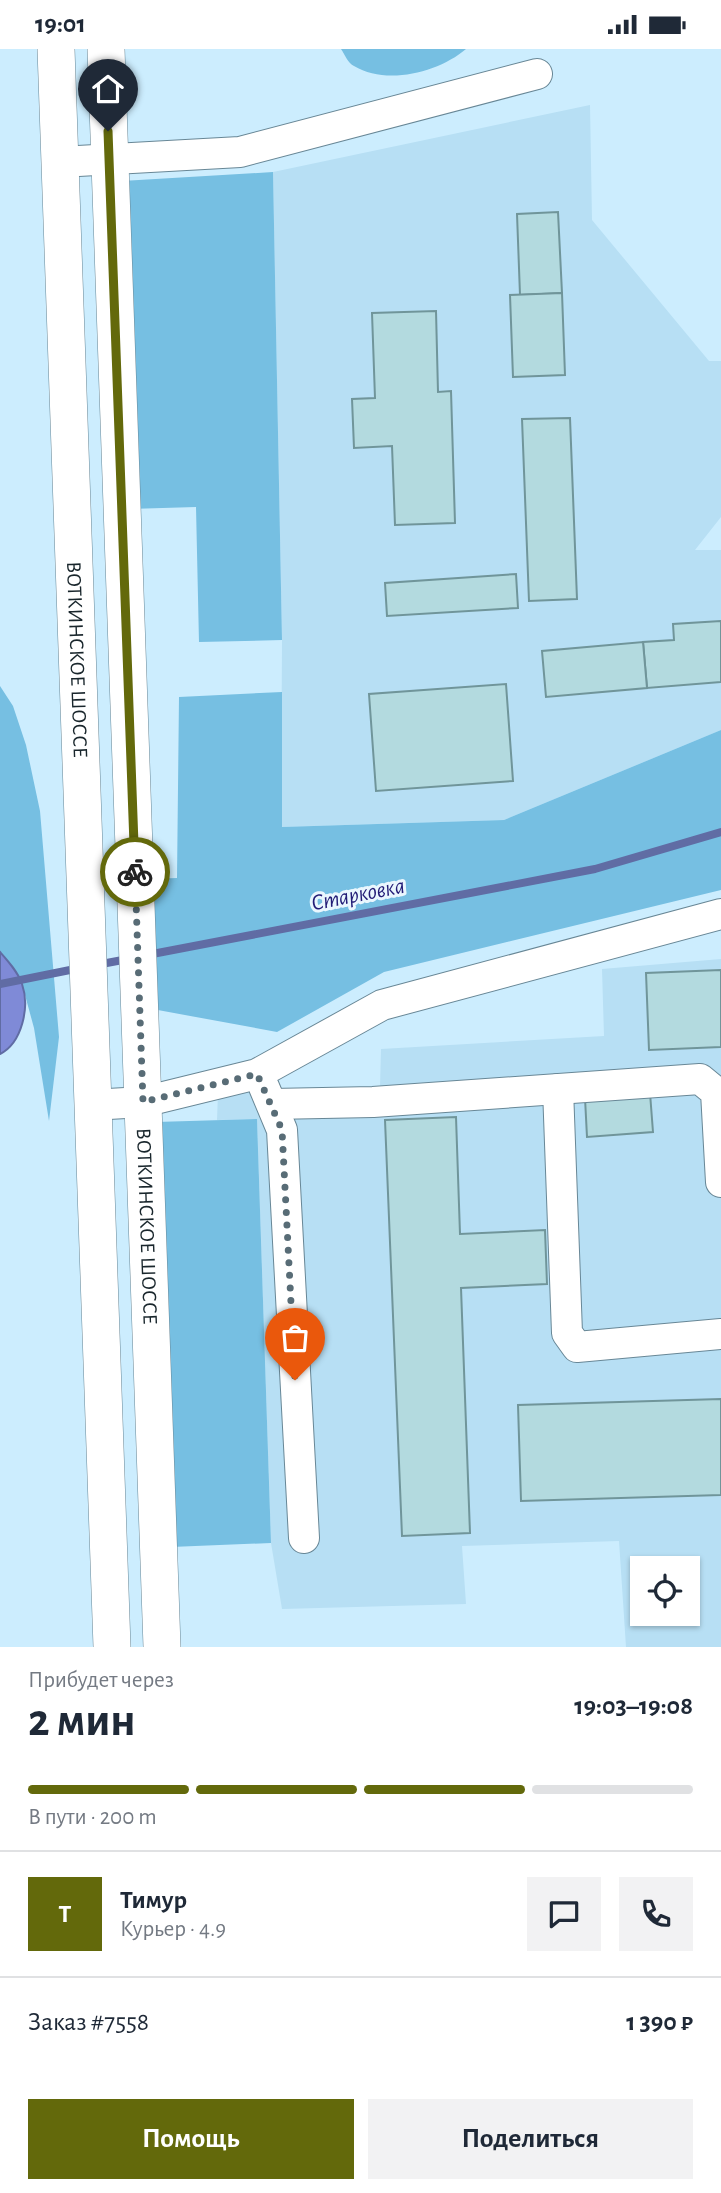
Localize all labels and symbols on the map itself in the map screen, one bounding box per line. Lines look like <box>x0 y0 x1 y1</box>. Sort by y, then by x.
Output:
pin <box>78 59 138 131</box>
street label: ВОТКИНСКОЕ ШОССЕ <box>63 561 91 758</box>
courier <box>100 837 170 907</box>
water label: Старковка <box>309 875 407 915</box>
street label: ВОТКИНСКОЕ ШОССЕ <box>133 1127 161 1325</box>
pin <box>265 1308 325 1380</box>

